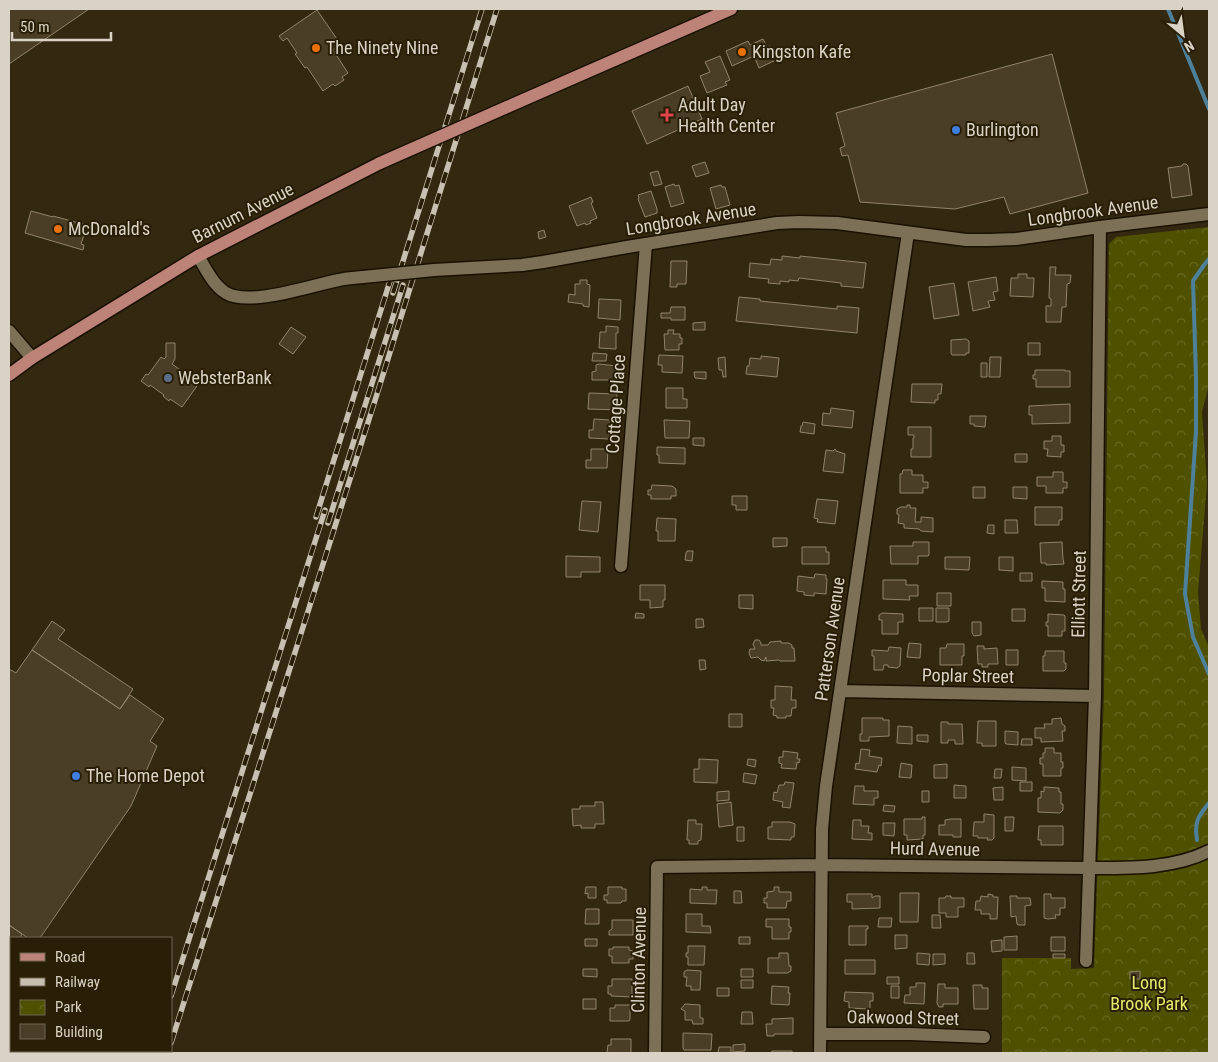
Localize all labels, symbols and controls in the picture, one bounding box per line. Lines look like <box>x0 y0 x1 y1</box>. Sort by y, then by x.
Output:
scale bar <box>12 10 111 42</box>
north arrow <box>1158 10 1208 60</box>
text: 50 m <box>20 18 50 36</box>
place label: The Ninety Nine <box>326 37 438 58</box>
text: N <box>1182 37 1197 55</box>
place label: Kingston Kafe <box>752 41 851 62</box>
marker: The Ninety Nine <box>310 42 322 54</box>
marker: Kingston Kafe <box>736 46 748 58</box>
place label: Adult Day Health Center <box>678 94 776 136</box>
marker: Adult Day Health Center <box>660 108 674 122</box>
place label: Burlington <box>966 119 1039 140</box>
marker: Burlington <box>950 124 962 136</box>
street label: Barnum Avenue <box>189 178 297 247</box>
street label: Longbrook Avenue <box>1026 191 1160 230</box>
street label: Longbrook Avenue <box>624 198 758 239</box>
place label: McDonald's <box>68 218 150 239</box>
marker: McDonald's <box>52 223 64 235</box>
street label: Cottage Place <box>602 354 629 454</box>
place label: WebsterBank <box>178 367 272 388</box>
marker: WebsterBank <box>162 372 174 384</box>
street label: Elliott Street <box>1067 550 1090 638</box>
street label: Patterson Avenue <box>810 576 849 702</box>
street label: Poplar Street <box>922 664 1014 687</box>
place label: The Home Depot <box>86 765 205 786</box>
marker: The Home Depot <box>70 770 82 782</box>
street label: Hurd Avenue <box>890 837 980 860</box>
street label: Clinton Avenue <box>627 907 650 1013</box>
legend <box>10 937 172 1052</box>
text: Road <box>55 948 85 966</box>
park label: Long Brook Park <box>1110 972 1188 1014</box>
text: Railway <box>55 973 100 991</box>
text: Park <box>55 998 82 1016</box>
street label: Oakwood Street <box>847 1006 959 1029</box>
text: Building <box>55 1023 103 1041</box>

